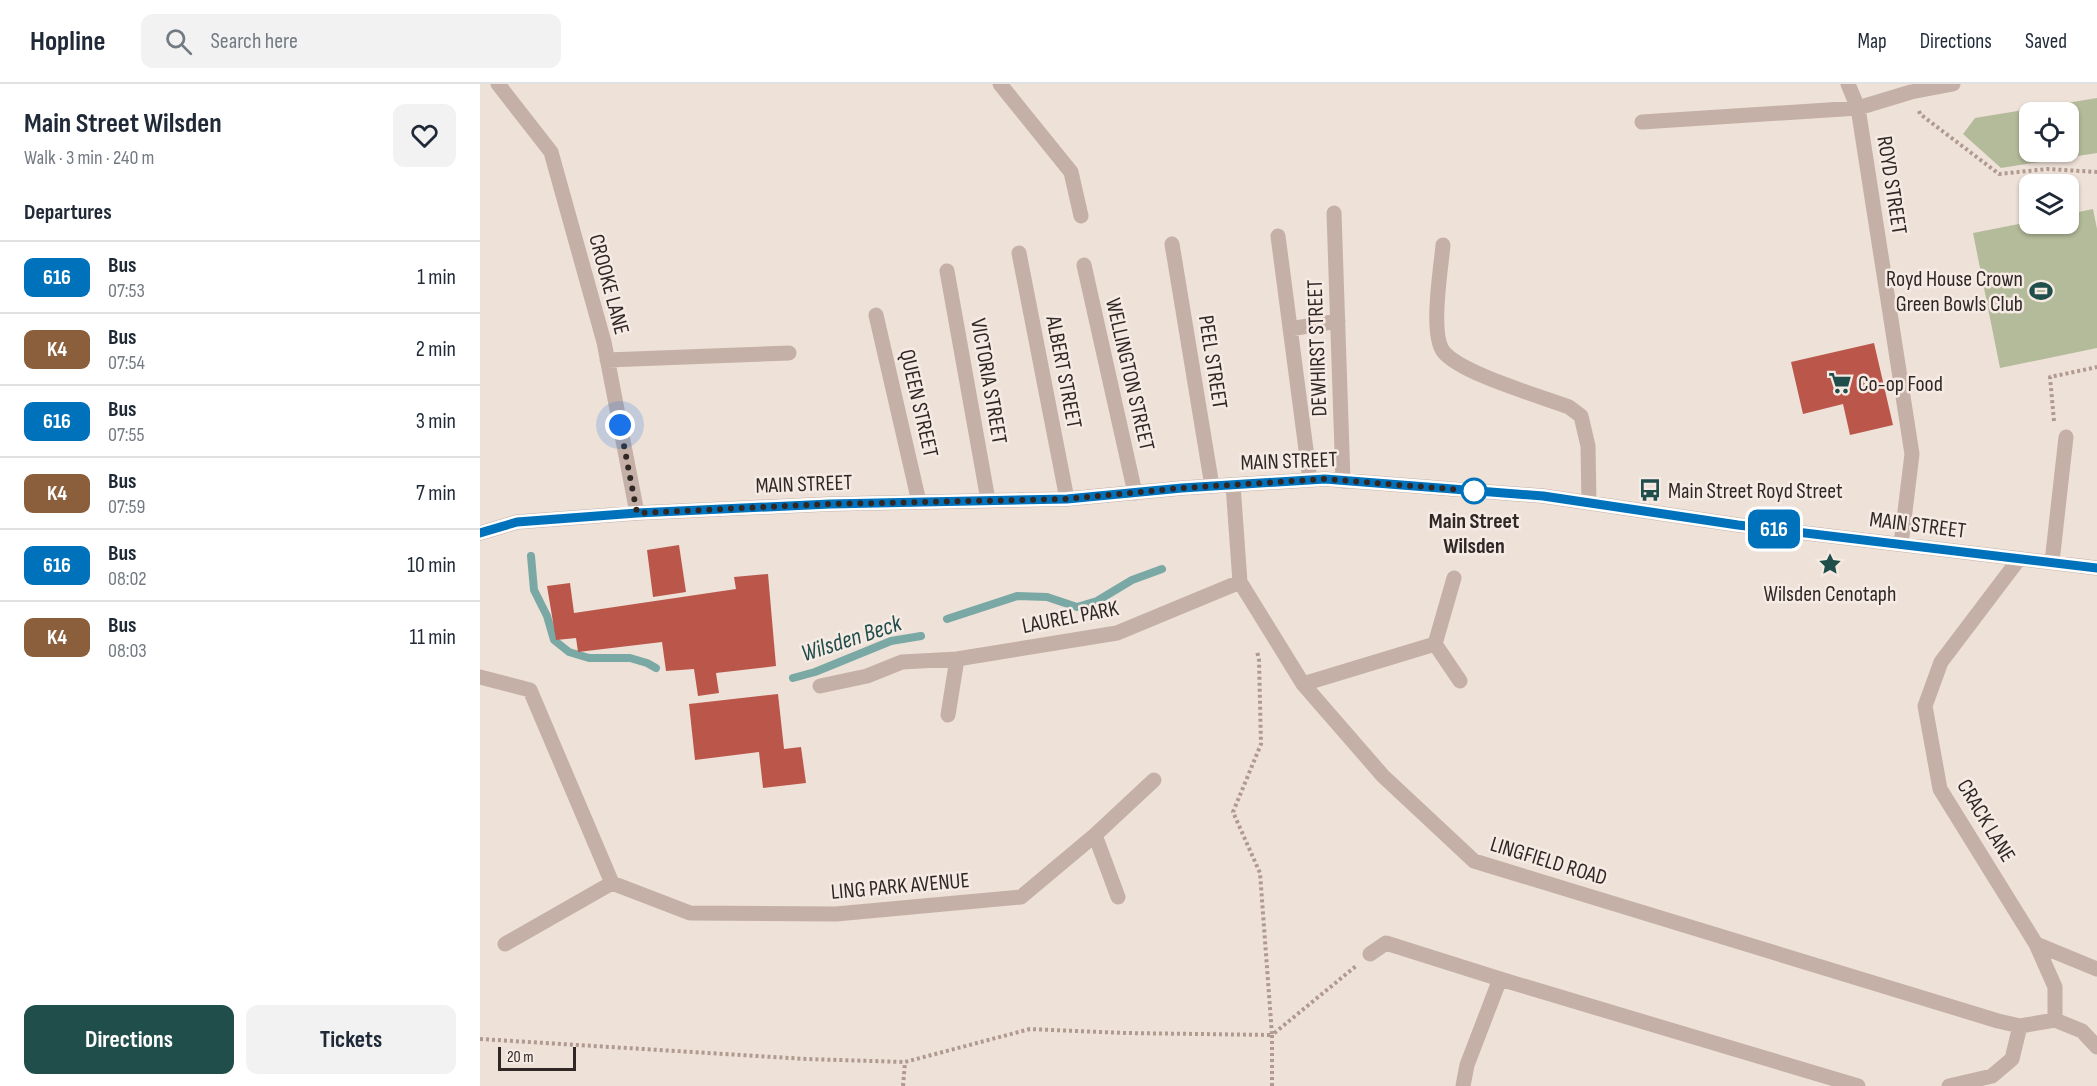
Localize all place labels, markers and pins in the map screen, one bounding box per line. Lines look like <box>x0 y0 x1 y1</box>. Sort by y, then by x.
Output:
place label: Royd House Crown Green Bowls Club <box>1886 266 2023 318</box>
sports icon: Royd House Crown Green Bowls Club <box>2028 278 2054 304</box>
supermarket icon: Co-op Food <box>1827 370 1853 396</box>
place label: Co-op Food <box>1858 371 1943 398</box>
bus stop icon: Main Street Royd Street <box>1637 477 1663 503</box>
marker: Main Street Wilsden <box>1461 478 1487 504</box>
place label: Main Street Royd Street <box>1668 478 1843 505</box>
place label: Main Street Wilsden <box>1429 508 1519 560</box>
place icon: Wilsden Cenotaph <box>1817 551 1843 577</box>
place label: Wilsden Cenotaph <box>1764 581 1896 608</box>

